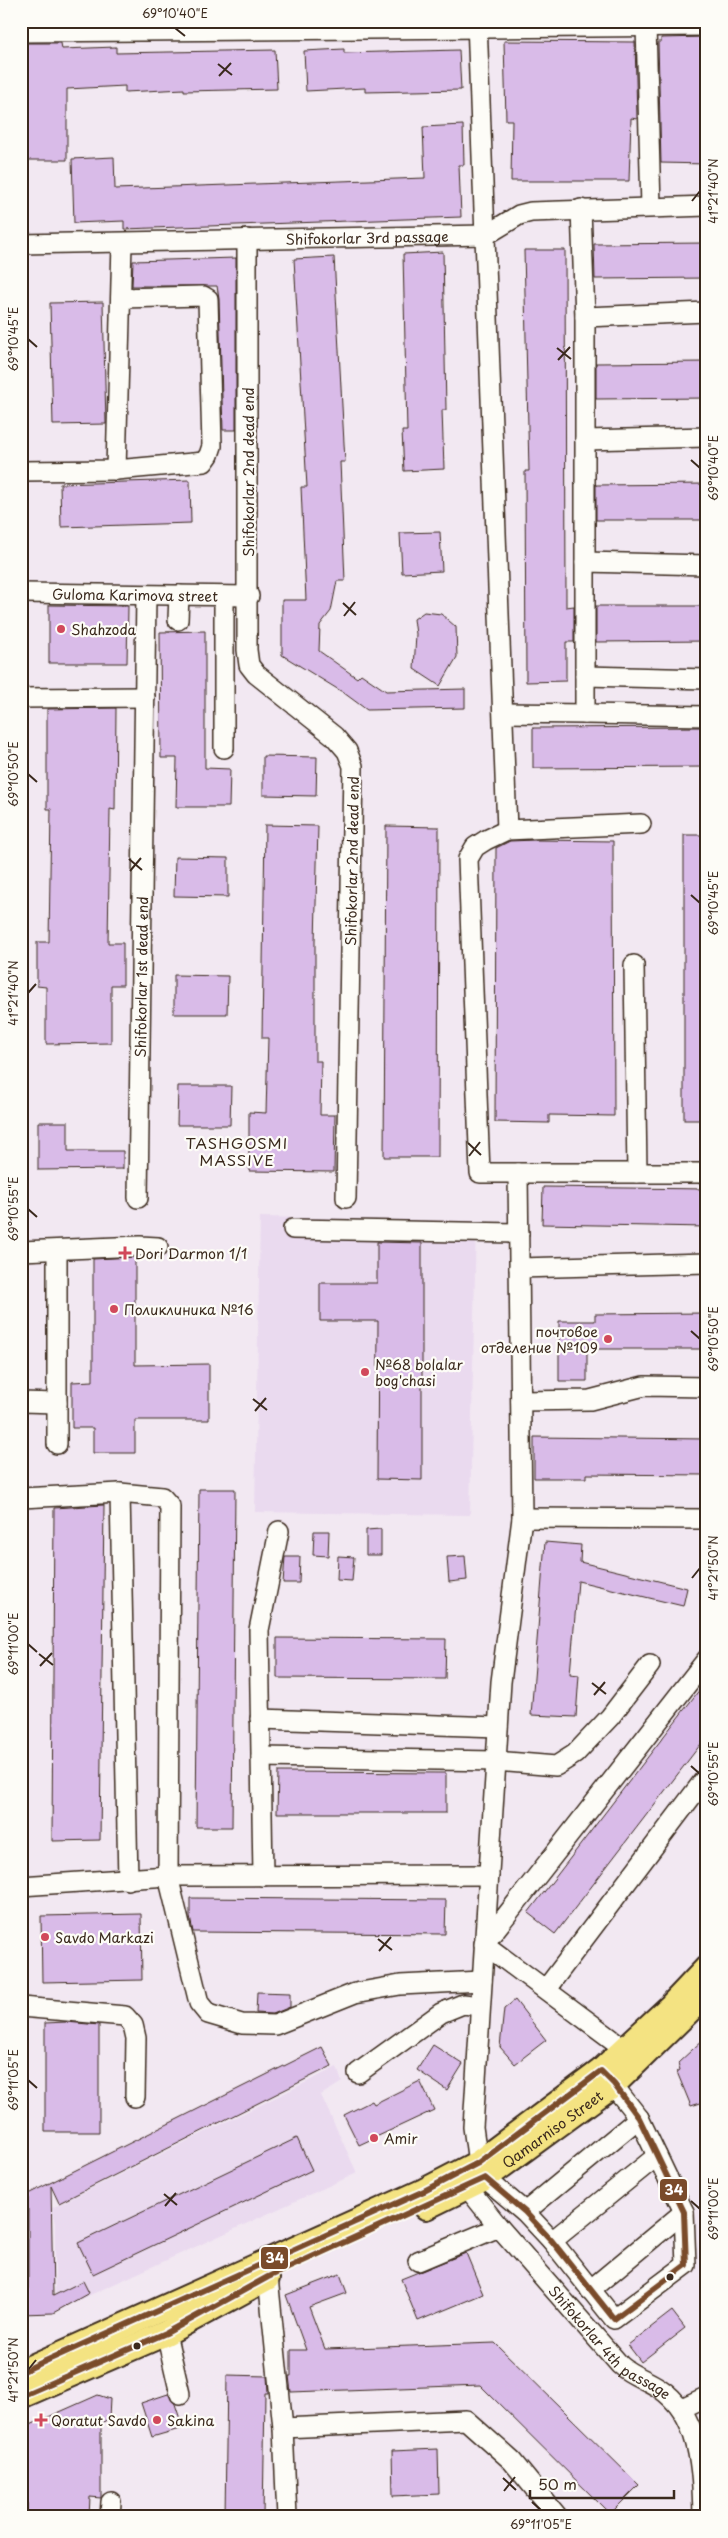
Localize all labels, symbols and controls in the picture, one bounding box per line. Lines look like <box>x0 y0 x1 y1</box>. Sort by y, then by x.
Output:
text: 69°10'40"E <box>142 4 208 22</box>
text: 41°21'40"N <box>704 158 722 224</box>
street label: Shifokorlar 3rd passage <box>285 225 449 249</box>
text: 69°10'45"E <box>4 307 22 371</box>
street label: Shifokorlar 2nd dead end <box>238 387 259 557</box>
text: 69°10'40"E <box>704 435 722 501</box>
street label: Guloma Karimova street <box>52 583 218 606</box>
place label: Shahzoda <box>71 619 136 640</box>
marker: Shahzoda <box>55 623 67 635</box>
text: 69°10'50"E <box>4 741 22 807</box>
street label: Shifokorlar 2nd dead end <box>340 776 364 946</box>
text: 69°10'45"E <box>704 871 722 935</box>
street label: Shifokorlar 1st dead end <box>129 896 152 1058</box>
text: 41°21'40"N <box>4 960 22 1026</box>
district label: TASHGOSMI MASSIVE <box>186 1131 288 1171</box>
text: 69°10'55"E <box>4 1177 22 1241</box>
place label: Dori Darmon 1/1 <box>135 1243 247 1264</box>
marker: Dori Darmon 1/1 <box>119 1247 131 1259</box>
place label: Поликлиника №16 <box>124 1299 254 1320</box>
marker: Поликлиника №16 <box>108 1303 120 1315</box>
text: 69°10'50"E <box>704 1306 722 1372</box>
place label: почтовое отделение №109 <box>481 1321 598 1358</box>
marker: почтовое отделение №109 <box>602 1333 614 1345</box>
place label: №68 bolalar bog'chasi <box>375 1354 463 1391</box>
marker: №68 bolalar bog'chasi <box>359 1366 371 1378</box>
text: 41°21'50"N <box>704 1535 722 1601</box>
text: 69°11'00"E <box>4 1612 22 1676</box>
text: 69°10'55"E <box>704 1742 722 1806</box>
place label: Savdo Markazi <box>55 1927 154 1948</box>
marker: Savdo Markazi <box>39 1931 51 1943</box>
text: 69°11'05"E <box>4 2049 22 2111</box>
street label: Qamarniso Street <box>497 2085 607 2173</box>
place label: Amir <box>384 2128 418 2149</box>
marker: Amir <box>368 2132 380 2144</box>
text: 69°11'00"E <box>704 2177 722 2241</box>
line badge: 34 <box>659 2178 688 2202</box>
text: 34 <box>665 2179 684 2200</box>
line badge: 34 <box>260 2246 289 2270</box>
text: 34 <box>266 2247 285 2268</box>
unlabelled marker <box>665 2272 675 2282</box>
street label: Shifokorlar 4th passage <box>544 2280 676 2404</box>
text: 41°21'50"N <box>4 2337 22 2403</box>
unlabelled marker <box>132 2341 142 2351</box>
place label: Qoratut Savdo <box>51 2410 147 2431</box>
place label: Sakina <box>167 2410 214 2431</box>
marker: Qoratut Savdo <box>35 2414 47 2426</box>
marker: Sakina <box>151 2414 163 2426</box>
scale bar <box>530 2468 674 2500</box>
text: 50 m <box>538 2472 577 2495</box>
text: 69°11'05"E <box>510 2515 572 2533</box>

